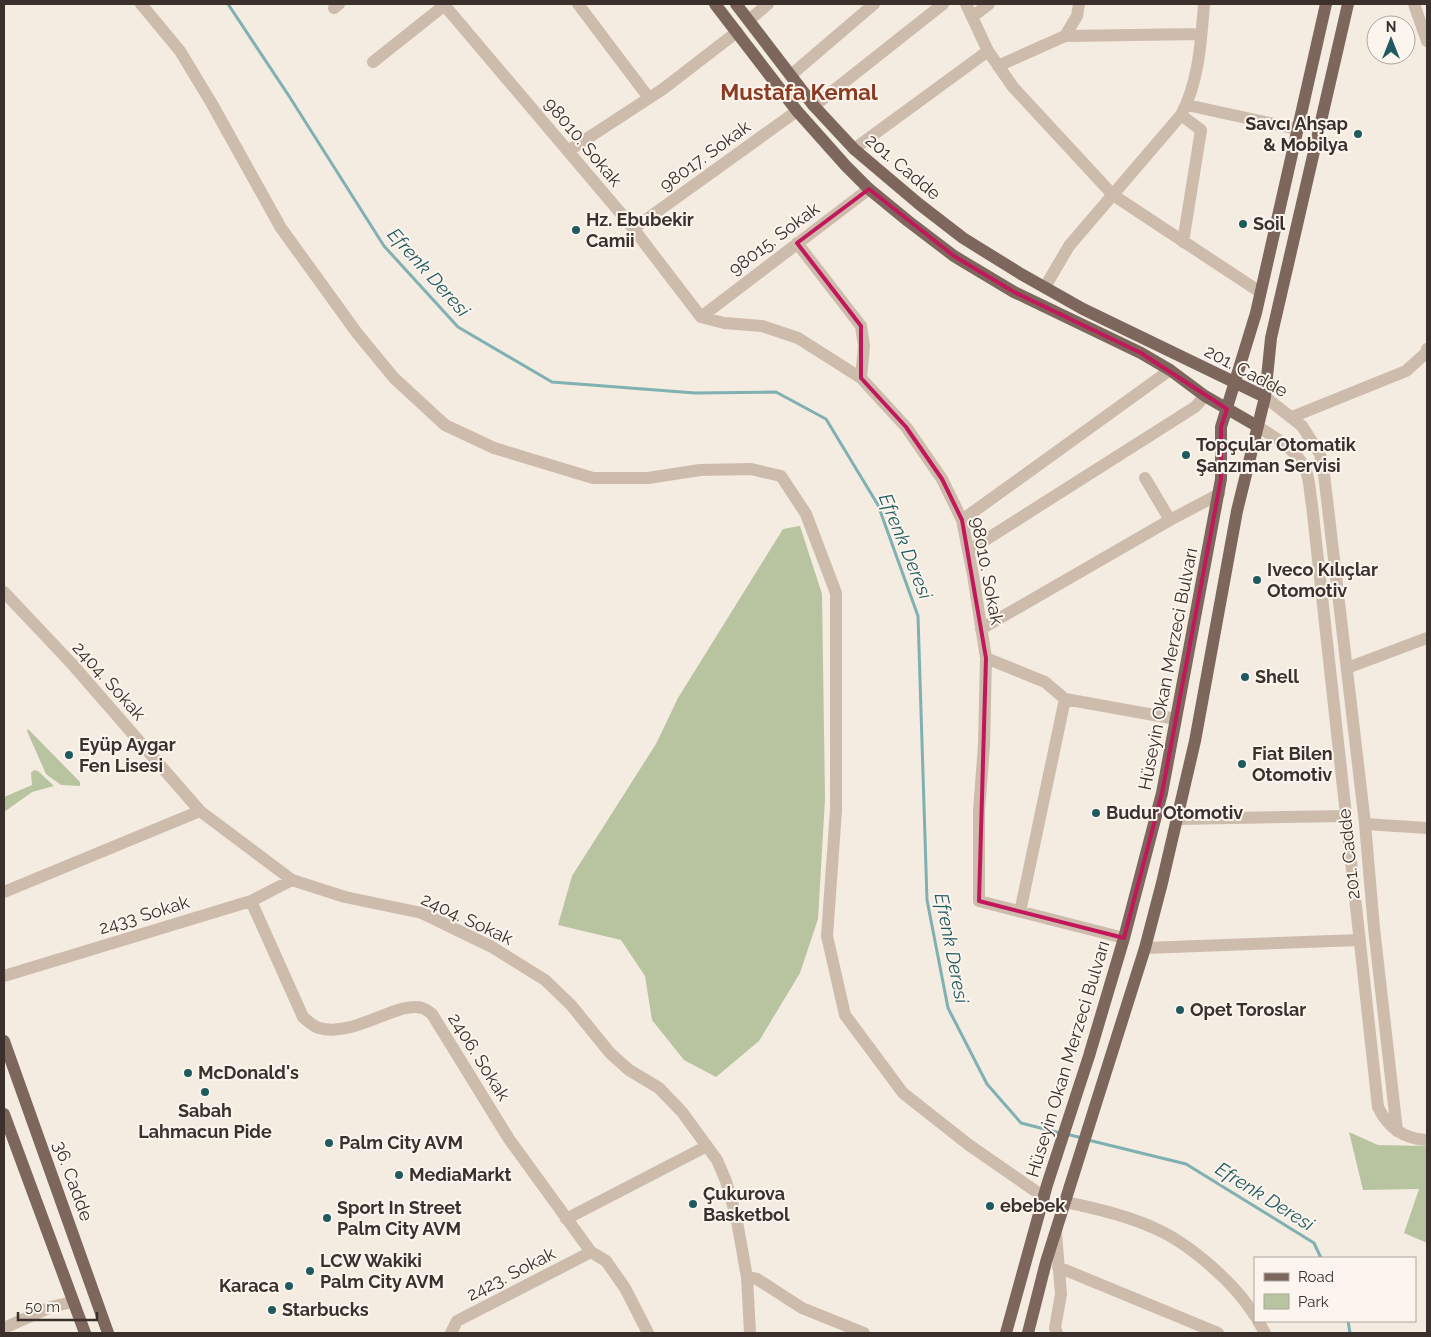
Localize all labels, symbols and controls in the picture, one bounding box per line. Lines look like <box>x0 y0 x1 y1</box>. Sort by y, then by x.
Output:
north arrow <box>1366 15 1416 65</box>
text: N <box>1386 19 1396 35</box>
district label: Mustafa Kemal <box>720 79 879 105</box>
street label: 98010. Sokak <box>540 93 627 191</box>
place label: Savcı Ahşap & Mobilya <box>1245 113 1348 155</box>
street label: 98017. Sokak <box>655 115 754 195</box>
marker: Savcı Ahşap & Mobilya <box>1352 128 1364 140</box>
street label: 201. Cadde <box>862 129 945 204</box>
street label: 98015. Sokak <box>724 197 824 280</box>
place label: Hz. Ebubekir Camii <box>586 209 694 251</box>
place label: Soil <box>1253 213 1286 234</box>
marker: Soil <box>1237 218 1249 230</box>
water label: Efrenk Deresi <box>383 223 475 322</box>
marker: Hz. Ebubekir Camii <box>570 224 582 236</box>
street label: 201. Cadde <box>1201 340 1292 401</box>
place label: Topçular Otomatik Şanzıman Servisi <box>1196 434 1357 476</box>
marker: Topçular Otomatik Şanzıman Servisi <box>1180 449 1192 461</box>
water label: Efrenk Deresi <box>875 490 937 603</box>
street label: 98010. Sokak <box>967 515 1008 627</box>
street label: Hüseyin Okan Merzeci Bulvarı <box>1134 546 1201 792</box>
place label: Iveco Kılıçlar Otomotiv <box>1267 559 1378 601</box>
marker: Iveco Kılıçlar Otomotiv <box>1251 574 1263 586</box>
street label: 2404. Sokak <box>69 637 150 725</box>
place label: Shell <box>1255 666 1299 687</box>
marker: Shell <box>1239 671 1251 683</box>
place label: Eyüp Aygar Fen Lisesi <box>79 734 176 776</box>
place label: Fiat Bilen Otomotiv <box>1252 743 1333 785</box>
marker: Eyüp Aygar Fen Lisesi <box>63 749 75 761</box>
marker: Fiat Bilen Otomotiv <box>1236 758 1248 770</box>
place label: Budur Otomotiv <box>1106 802 1243 823</box>
marker: Budur Otomotiv <box>1090 807 1102 819</box>
street label: 201. Cadde <box>1333 807 1364 901</box>
street label: 2404. Sokak <box>418 888 517 949</box>
street label: 2433 Sokak <box>96 891 192 938</box>
water label: Efrenk Deresi <box>931 891 974 1006</box>
street label: Hüseyin Okan Merzeci Bulvarı <box>1021 938 1114 1180</box>
place label: Opet Toroslar <box>1190 999 1306 1020</box>
marker: Opet Toroslar <box>1174 1004 1186 1016</box>
street label: 2406. Sokak <box>444 1009 515 1105</box>
place label: McDonald's <box>198 1062 299 1083</box>
marker: McDonald's <box>182 1067 194 1079</box>
marker: Sabah Lahmacun Pide <box>199 1086 211 1098</box>
place label: Sabah Lahmacun Pide <box>138 1100 272 1142</box>
place label: Palm City AVM <box>339 1132 463 1153</box>
marker: Palm City AVM <box>323 1137 335 1149</box>
street label: 36. Cadde <box>49 1138 98 1224</box>
water label: Efrenk Deresi <box>1212 1157 1319 1235</box>
place label: MediaMarkt <box>409 1164 512 1185</box>
marker: MediaMarkt <box>393 1169 405 1181</box>
place label: Çukurova Basketbol <box>703 1183 790 1225</box>
place label: ebebek <box>1000 1195 1066 1216</box>
place label: Sport In Street Palm City AVM <box>337 1197 462 1239</box>
marker: Çukurova Basketbol <box>687 1198 699 1210</box>
marker: ebebek <box>984 1200 996 1212</box>
marker: Sport In Street Palm City AVM <box>321 1212 333 1224</box>
street label: 2423. Sokak <box>463 1242 559 1305</box>
place label: LCW Wakiki Palm City AVM <box>320 1250 444 1292</box>
legend <box>1254 1257 1416 1322</box>
marker: LCW Wakiki Palm City AVM <box>304 1265 316 1277</box>
text: Road <box>1298 1268 1334 1286</box>
place label: Karaca <box>219 1275 279 1296</box>
marker: Karaca <box>283 1280 295 1292</box>
scale bar <box>18 1290 96 1322</box>
text: Park <box>1298 1293 1329 1311</box>
text: 50 m <box>25 1298 60 1316</box>
place label: Starbucks <box>282 1299 369 1320</box>
marker: Starbucks <box>266 1304 278 1316</box>

